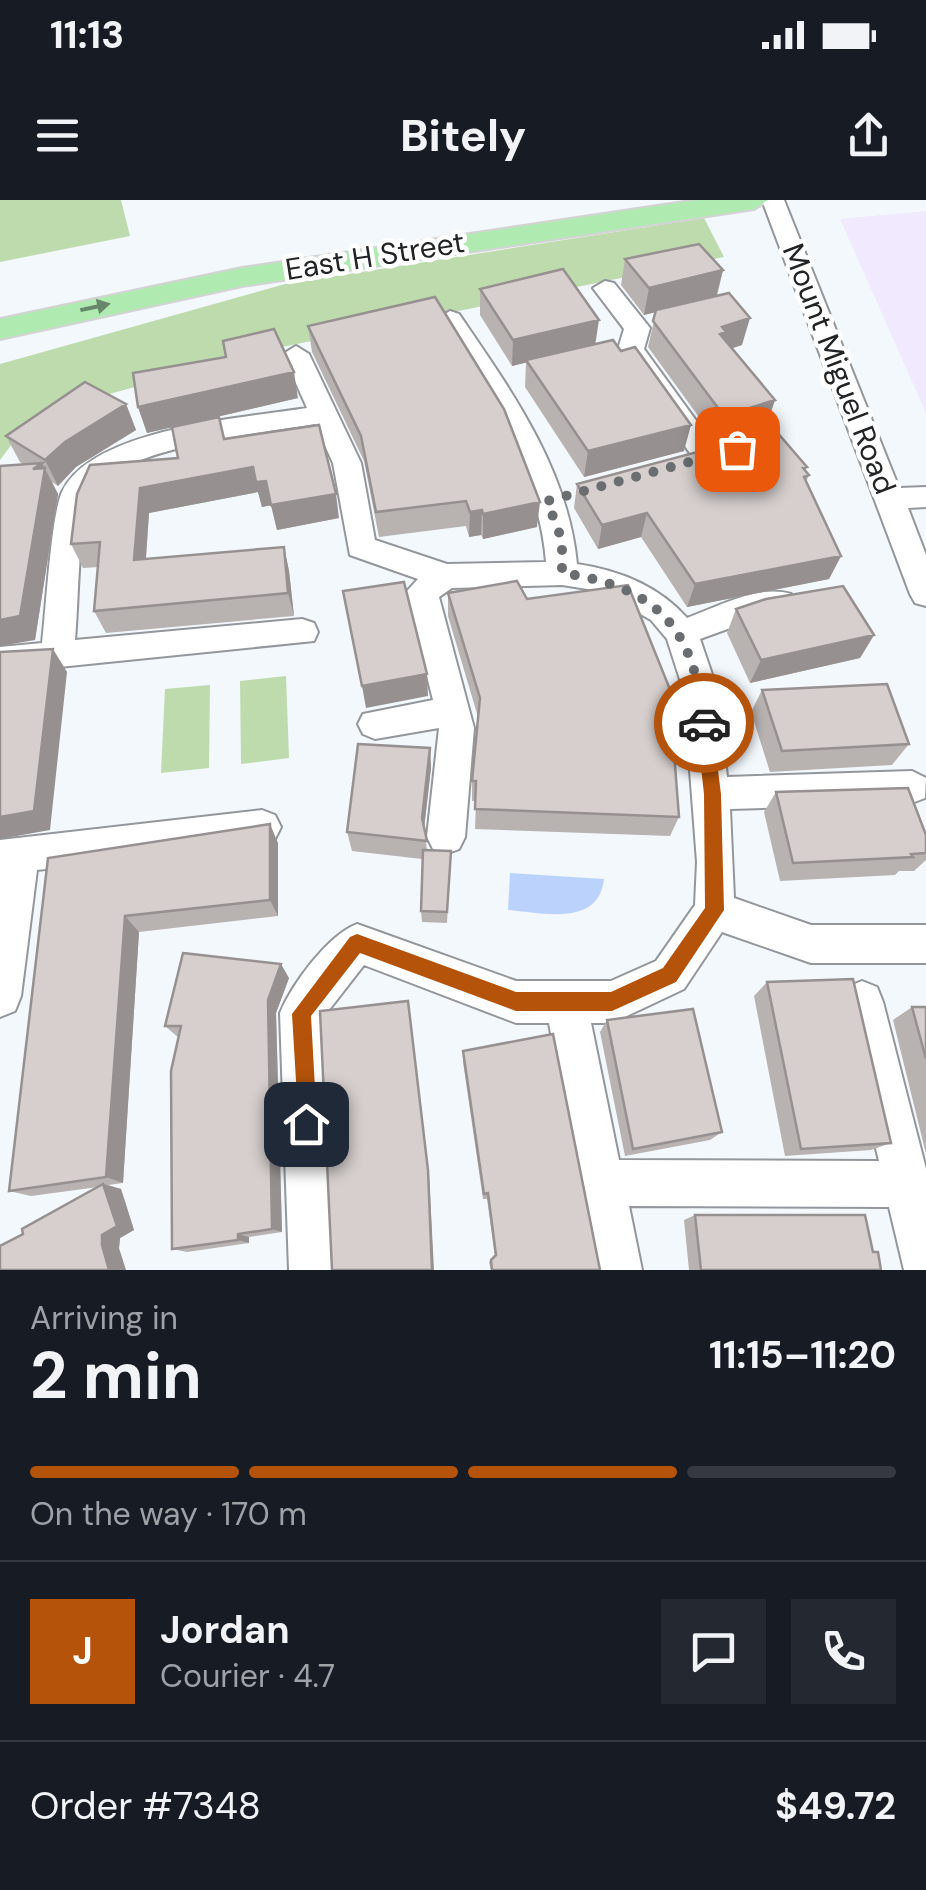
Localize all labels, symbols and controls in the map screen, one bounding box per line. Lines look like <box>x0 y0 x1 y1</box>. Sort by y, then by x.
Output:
text: 11:13 <box>50 10 124 60</box>
text: Bitely <box>400 106 526 165</box>
icon: menu <box>30 108 85 163</box>
icon: share <box>841 108 896 163</box>
street label: East H Street <box>283 222 467 289</box>
street label: Mount Miguel Road <box>774 238 905 500</box>
one-way arrow <box>80 299 111 315</box>
pin <box>695 407 780 492</box>
icon: bag <box>710 422 765 477</box>
courier <box>654 673 754 773</box>
icon: car <box>677 696 732 751</box>
pin <box>264 1082 349 1167</box>
icon: home <box>279 1097 334 1152</box>
text: Arriving in <box>30 1297 178 1339</box>
text: 11:15–11:20 <box>709 1330 896 1380</box>
text: 2 min <box>30 1334 202 1418</box>
text: On the way · 170 m <box>30 1493 307 1535</box>
button: chat <box>661 1599 766 1704</box>
button: phone <box>791 1599 896 1704</box>
text: Jordan <box>160 1605 290 1655</box>
text: J <box>72 1626 93 1676</box>
text: Courier · 4.7 <box>160 1655 335 1697</box>
text: Order #7348 <box>30 1781 261 1831</box>
text: $49.72 <box>775 1781 896 1831</box>

